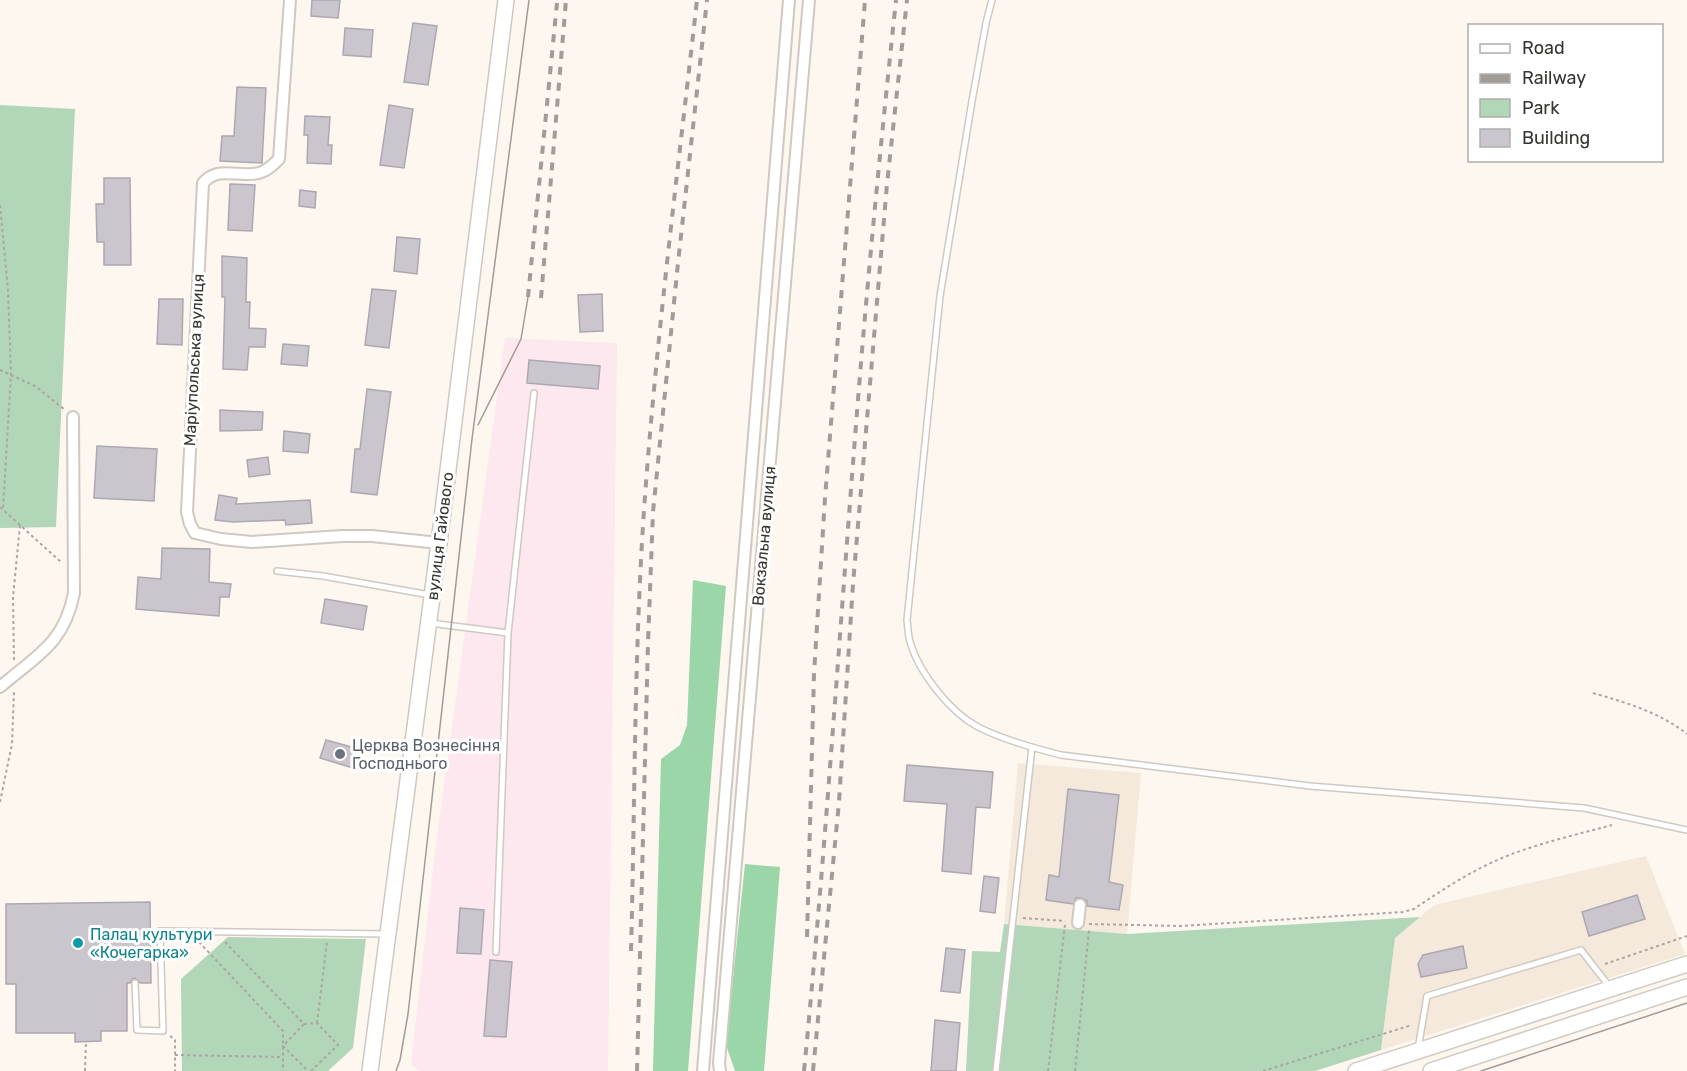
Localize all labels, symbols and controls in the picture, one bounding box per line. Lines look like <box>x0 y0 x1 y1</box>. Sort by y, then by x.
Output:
legend <box>1468 24 1663 162</box>
text: Road <box>1522 37 1565 59</box>
text: Railway <box>1522 67 1586 89</box>
text: Park <box>1522 97 1560 119</box>
text: Building <box>1522 127 1590 149</box>
street label: Маріупольська вулиця <box>180 273 208 447</box>
street label: Вокзальна вулиця <box>748 465 780 607</box>
street label: вулиця Гайового <box>423 471 457 601</box>
place label: Церква Вознесіння Господнього <box>352 736 500 773</box>
marker: Церква Вознесіння Господнього <box>333 747 347 761</box>
place label: Палац культури «Кочегарка» <box>90 925 213 962</box>
marker: Палац культури «Кочегарка» <box>71 936 85 950</box>

